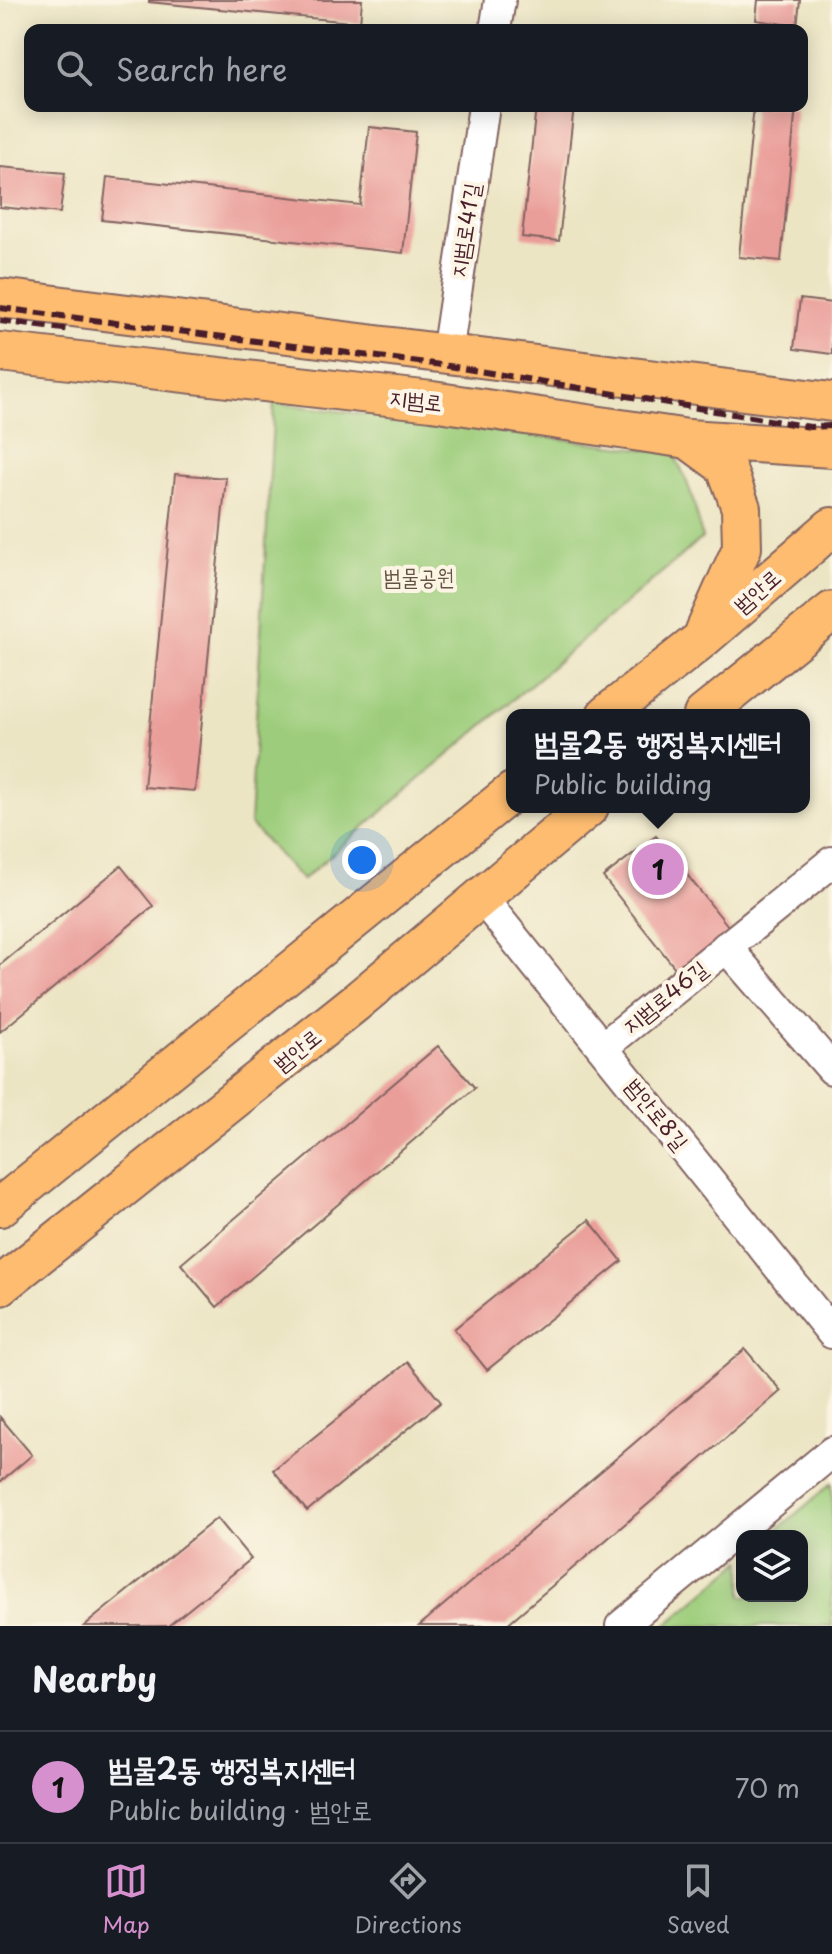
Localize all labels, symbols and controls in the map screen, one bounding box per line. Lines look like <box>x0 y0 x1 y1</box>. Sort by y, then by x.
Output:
search box <box>24 24 808 112</box>
icon: search <box>52 46 96 90</box>
text: Search here <box>116 46 288 91</box>
street label: 지범로41길 <box>440 180 487 279</box>
street label: 지범로 <box>388 379 445 418</box>
park label: 범물공원 <box>384 559 454 592</box>
street label: 범안로 <box>725 560 787 620</box>
popup <box>506 709 810 813</box>
text: 범물2동 행정복지센터 <box>534 719 782 764</box>
text: Public building <box>534 764 712 803</box>
pin: 1 <box>632 839 684 899</box>
your location <box>342 840 382 880</box>
street label: 지범로46길 <box>615 951 714 1040</box>
street label: 범안로 <box>265 1019 327 1078</box>
street label: 범안로8길 <box>619 1070 698 1157</box>
map controls <box>736 1530 808 1602</box>
button: layers <box>736 1530 808 1602</box>
text: Nearby <box>32 1652 157 1704</box>
text: 범물2동 행정복지센터 <box>108 1745 356 1790</box>
text: 1 <box>52 1768 64 1807</box>
text: 70 m <box>735 1768 800 1807</box>
text: Public building · 범안로 <box>108 1790 372 1829</box>
tab: Map <box>103 1859 150 1940</box>
tab: Directions <box>355 1859 462 1940</box>
tab: Saved <box>667 1859 729 1940</box>

